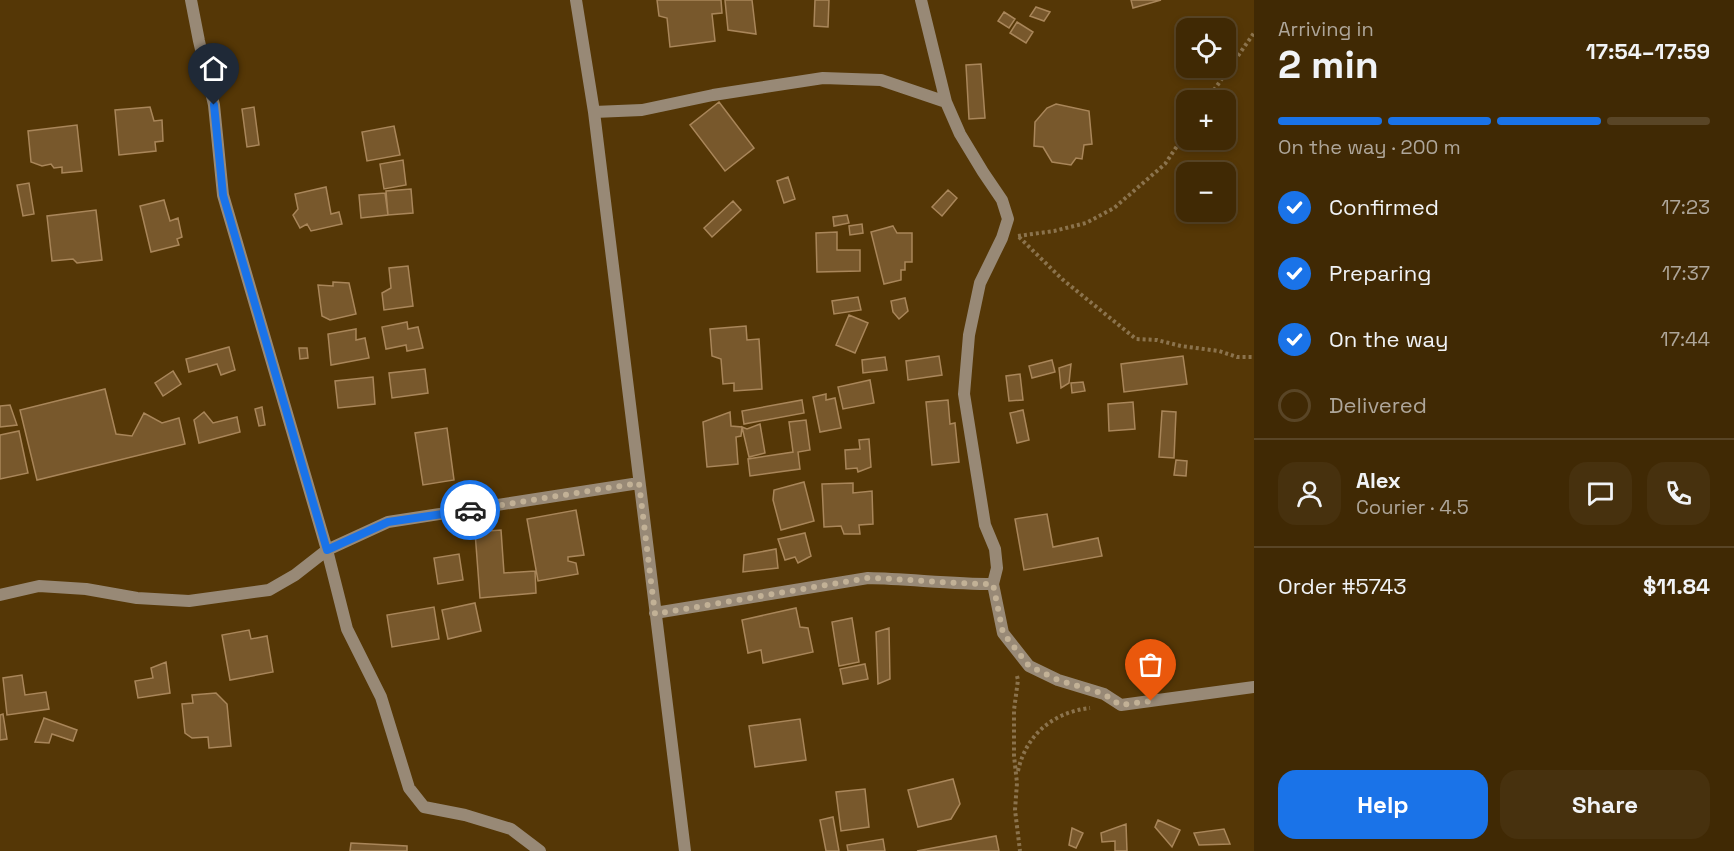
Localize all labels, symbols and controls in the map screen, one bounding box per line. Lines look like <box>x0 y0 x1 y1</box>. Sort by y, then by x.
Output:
text: Arriving in <box>1278 16 1374 42</box>
map controls <box>1176 18 1236 222</box>
button: locate <box>1176 18 1236 78</box>
text: 17:54–17:59 <box>1586 37 1710 65</box>
text: 2 min <box>1278 40 1379 89</box>
pin <box>188 43 239 105</box>
icon: home <box>197 52 230 85</box>
button: + <box>1176 90 1236 150</box>
text: On the way · 200 m <box>1278 134 1461 160</box>
button: − <box>1176 162 1236 222</box>
icon: check <box>1278 191 1311 224</box>
text: Confirmed <box>1329 193 1439 221</box>
text: 17:23 <box>1661 194 1710 220</box>
icon: check <box>1278 257 1311 290</box>
text: Preparing <box>1329 259 1431 287</box>
text: 17:37 <box>1662 260 1710 286</box>
icon: check <box>1278 323 1311 356</box>
text: On the way <box>1329 325 1448 353</box>
text: 17:44 <box>1660 326 1710 352</box>
text: Delivered <box>1329 391 1427 419</box>
button: person <box>1278 462 1341 525</box>
button: chat <box>1569 462 1632 525</box>
button: phone <box>1647 462 1710 525</box>
text: Alex <box>1356 466 1401 494</box>
courier <box>440 480 500 540</box>
icon: car <box>454 494 487 527</box>
text: Courier · 4.5 <box>1356 494 1469 520</box>
text: Order #5743 <box>1278 572 1407 600</box>
text: $11.84 <box>1643 572 1710 600</box>
pin <box>1125 639 1176 701</box>
icon: bag <box>1134 648 1167 681</box>
button: Help <box>1278 770 1488 839</box>
button: Share <box>1500 770 1710 839</box>

